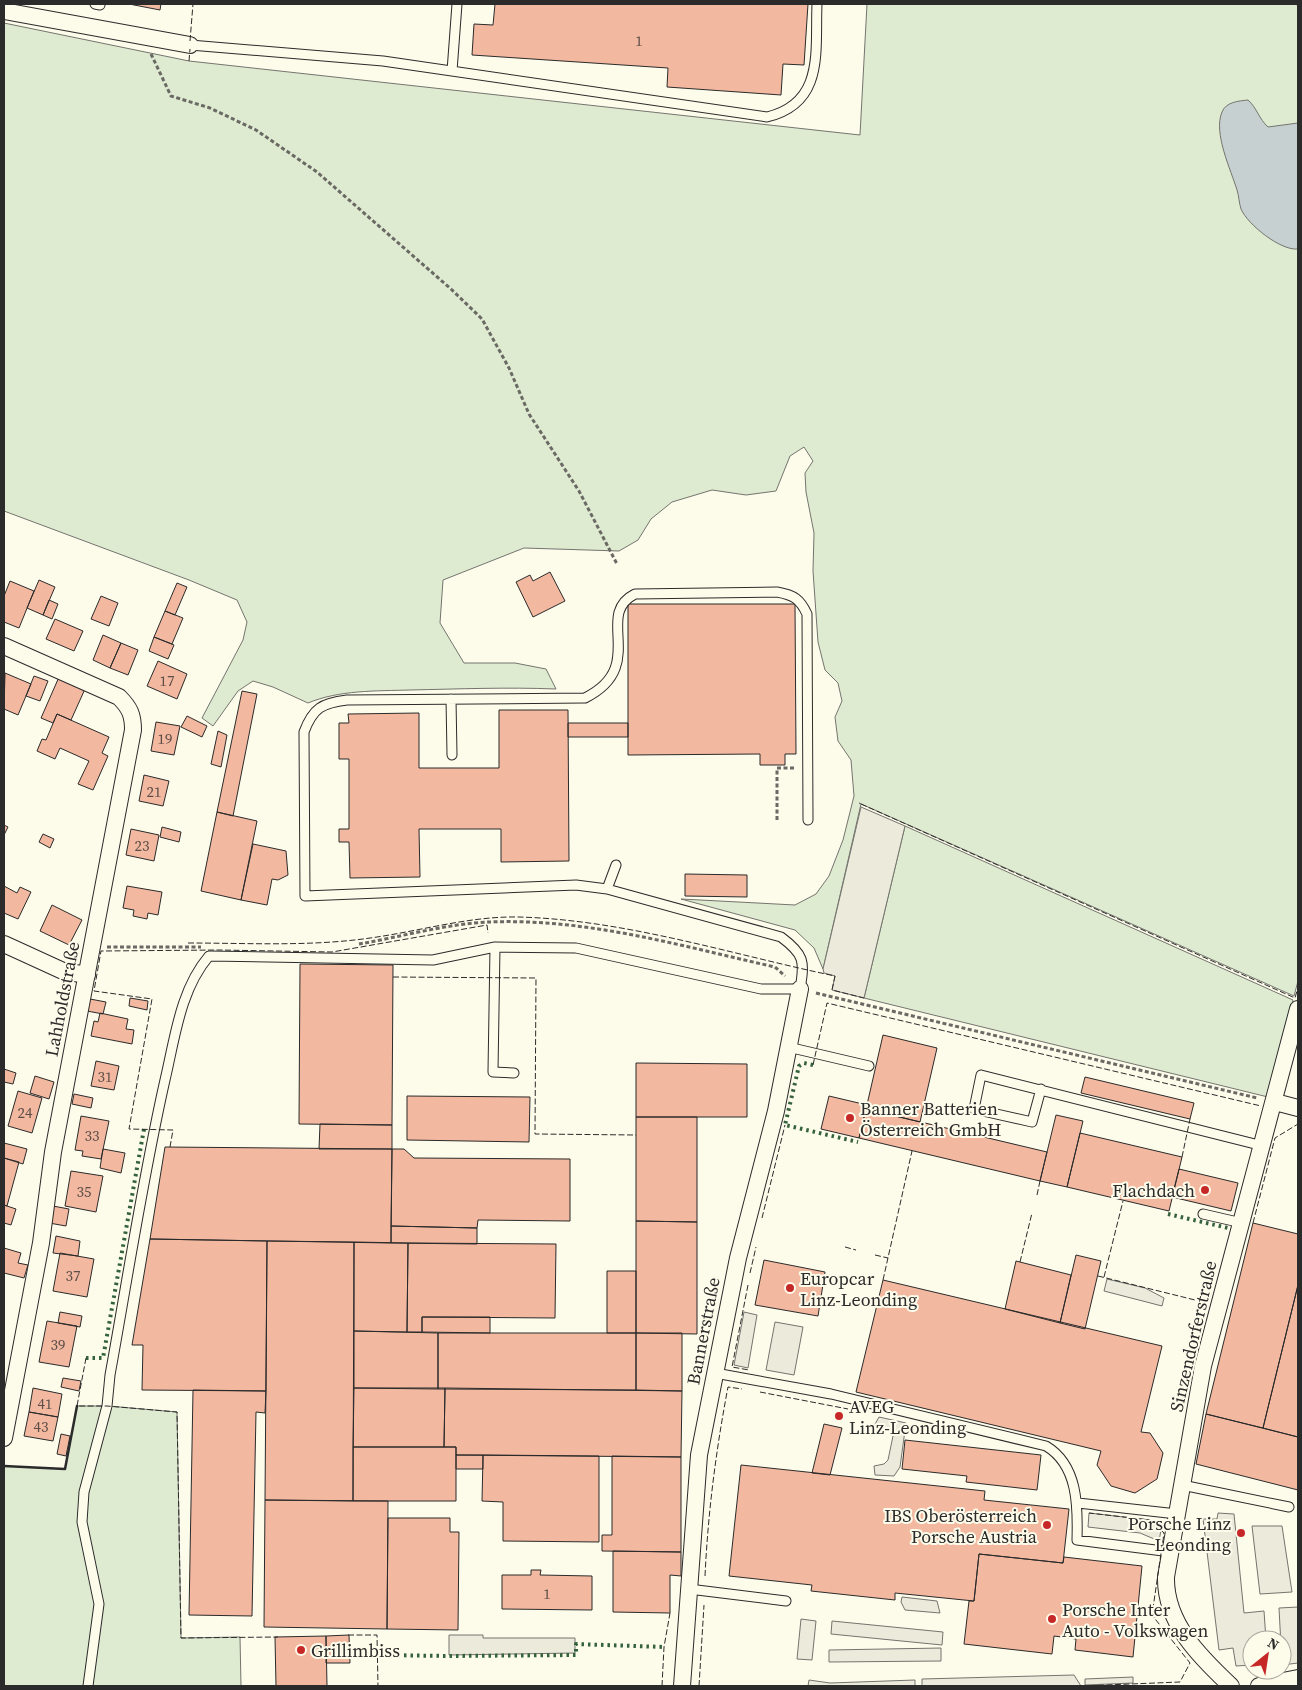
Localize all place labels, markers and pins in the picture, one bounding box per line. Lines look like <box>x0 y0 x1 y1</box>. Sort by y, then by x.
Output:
place label: Banner Batterien Österreich GmbH <box>860 1096 1001 1142</box>
marker: Banner Batterien Österreich GmbH <box>844 1112 856 1124</box>
place label: Flachdach <box>1112 1178 1195 1203</box>
marker: Flachdach <box>1199 1184 1211 1196</box>
place label: Europcar Linz-Leonding <box>800 1266 917 1312</box>
marker: Europcar Linz-Leonding <box>784 1282 796 1294</box>
place label: AVEG Linz-Leonding <box>849 1394 966 1440</box>
marker: AVEG Linz-Leonding <box>833 1410 845 1422</box>
place label: IBS Oberösterreich Porsche Austria <box>884 1503 1038 1549</box>
place label: Porsche Linz Leonding <box>1128 1511 1231 1557</box>
marker: IBS Oberösterreich Porsche Austria <box>1041 1519 1053 1531</box>
marker: Porsche Linz Leonding <box>1235 1527 1247 1539</box>
place label: Porsche Inter Auto - Volkswagen <box>1062 1597 1208 1643</box>
marker: Porsche Inter Auto - Volkswagen <box>1046 1613 1058 1625</box>
place label: Grillimbiss <box>311 1638 400 1663</box>
marker: Grillimbiss <box>295 1644 307 1656</box>

